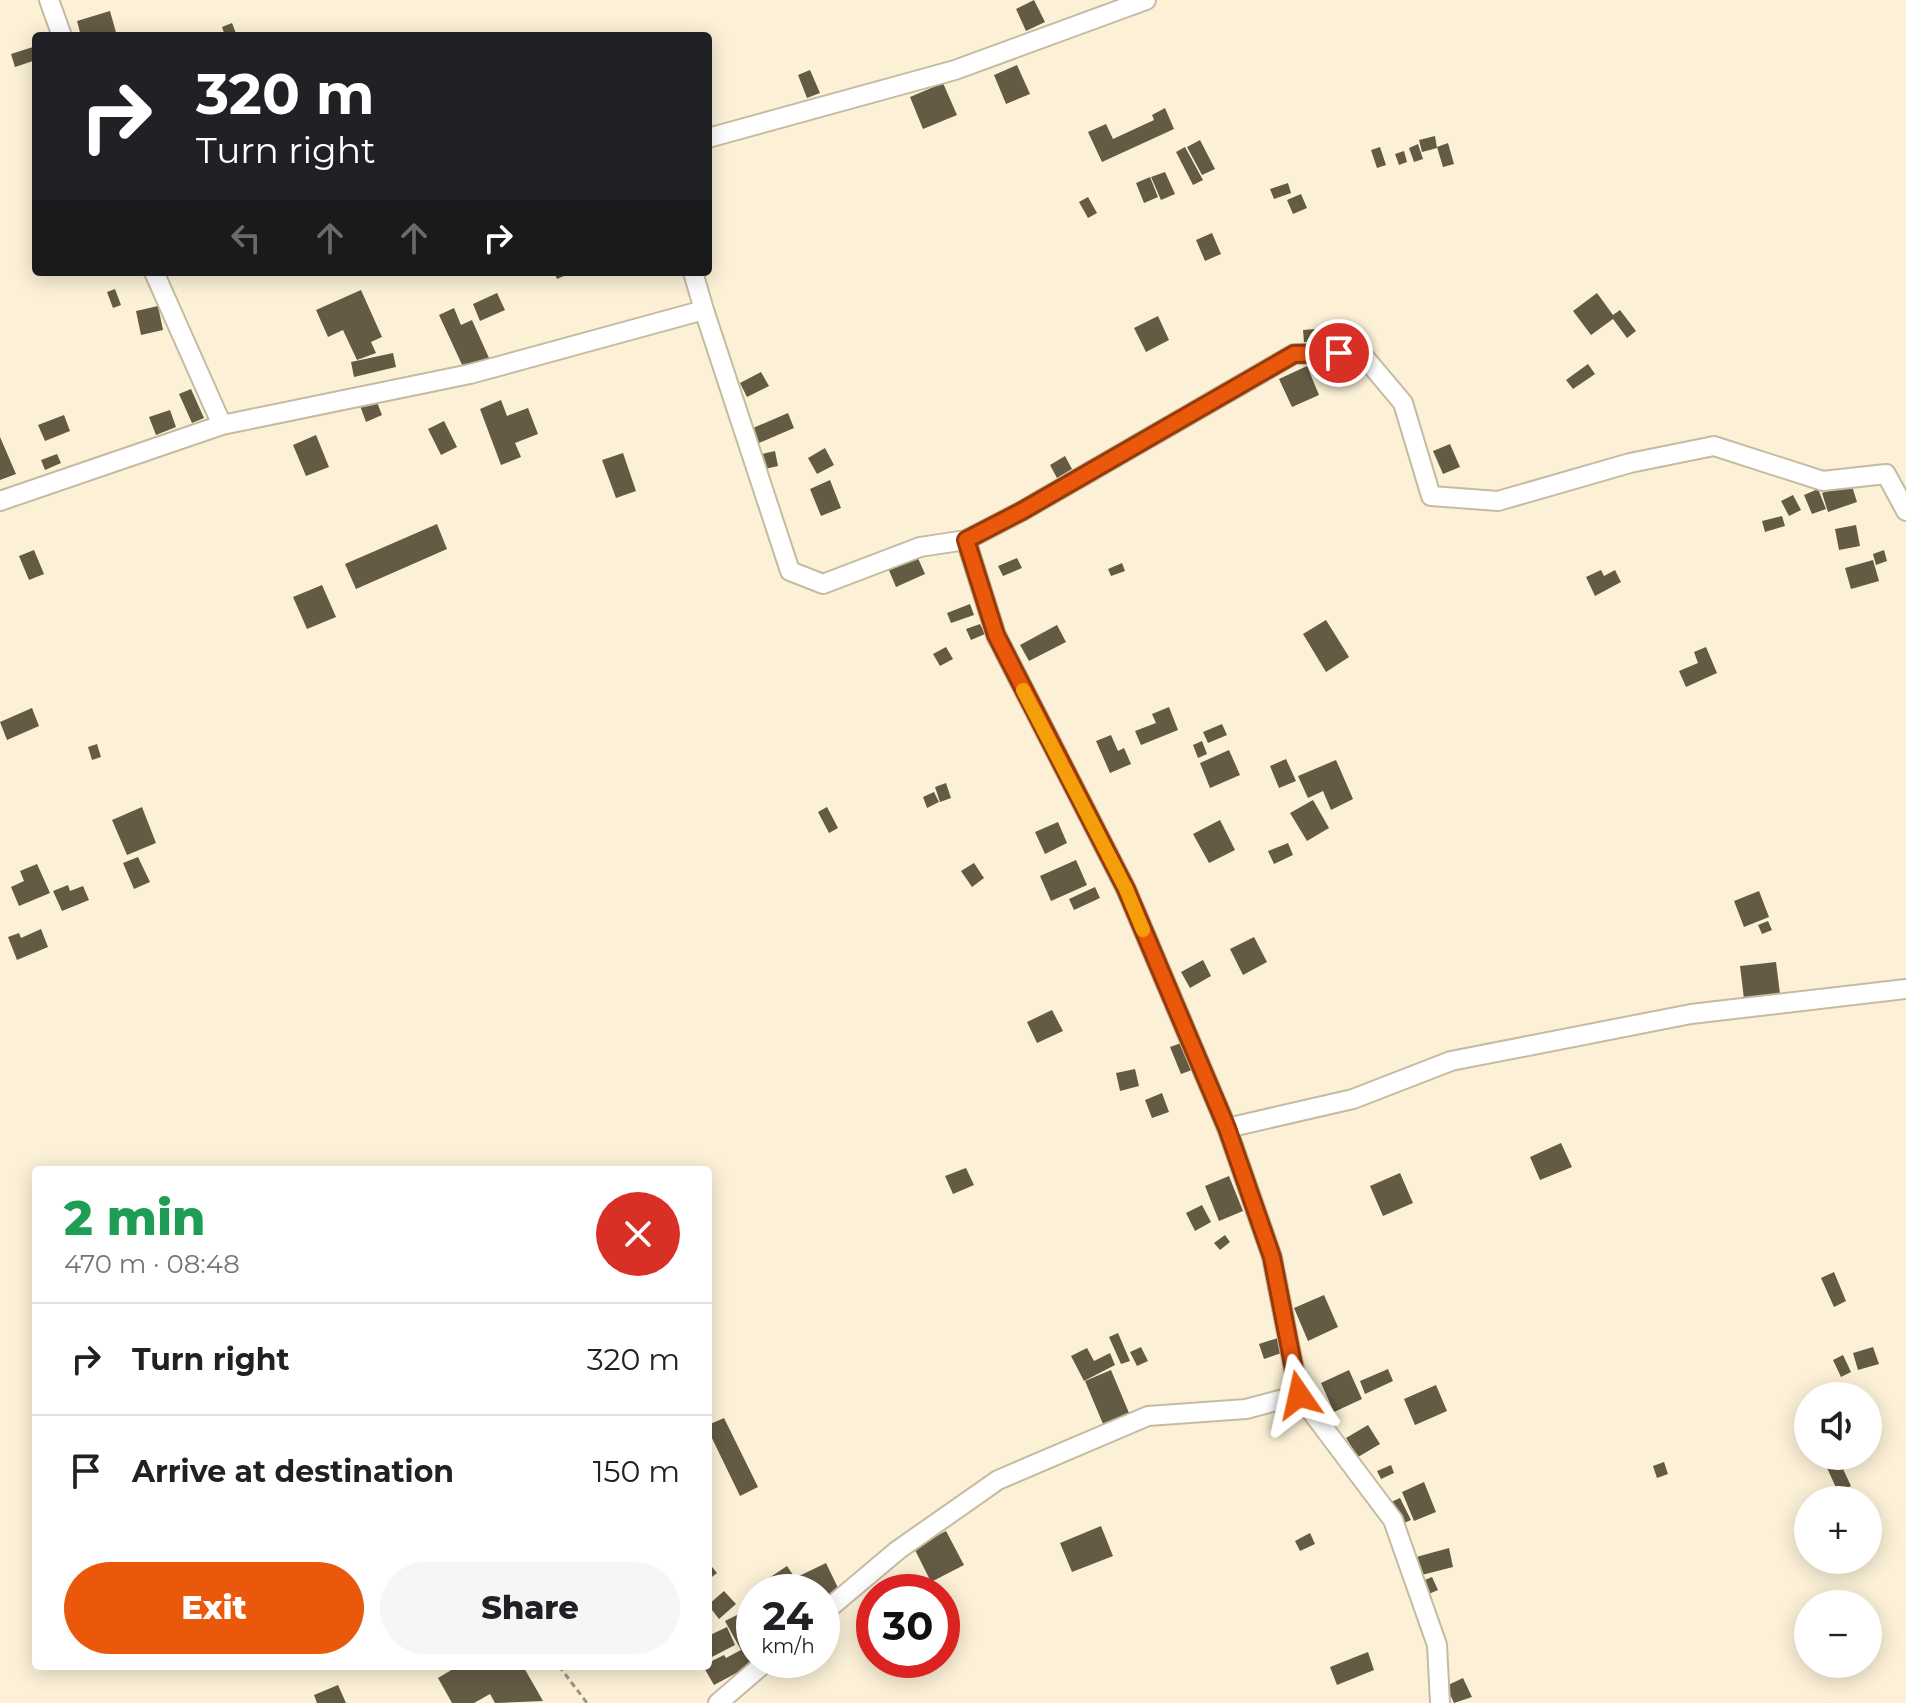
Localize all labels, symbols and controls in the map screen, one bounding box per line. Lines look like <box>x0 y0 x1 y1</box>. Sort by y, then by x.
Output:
text: 320 m <box>196 60 375 128</box>
icon: right <box>64 64 168 168</box>
text: Turn right <box>196 128 376 172</box>
icon: left <box>224 216 268 260</box>
icon: ahead <box>308 216 352 260</box>
icon: ahead <box>392 216 436 260</box>
icon: right <box>476 216 520 260</box>
pin <box>1305 319 1373 387</box>
icon: arrive <box>1317 331 1361 375</box>
text: 2 min <box>64 1189 205 1247</box>
button: close <box>596 1192 680 1276</box>
text: 470 m · 08:48 <box>64 1248 240 1280</box>
icon: right <box>64 1337 108 1381</box>
text: Turn right <box>132 1341 289 1378</box>
text: 320 m <box>587 1341 680 1378</box>
position arrow <box>1257 1353 1341 1437</box>
map controls <box>1794 1382 1882 1678</box>
button: sound <box>1794 1382 1882 1470</box>
icon: arrive <box>64 1449 108 1493</box>
text: Arrive at destination <box>132 1453 454 1490</box>
text: 150 m <box>593 1453 680 1490</box>
button: + <box>1794 1486 1882 1574</box>
button: Exit <box>64 1562 364 1654</box>
button: Share <box>380 1562 680 1654</box>
speed limit sign: 30 <box>856 1574 960 1678</box>
button: − <box>1794 1590 1882 1678</box>
text: 24 <box>763 1591 813 1640</box>
text: km/h <box>761 1634 815 1658</box>

